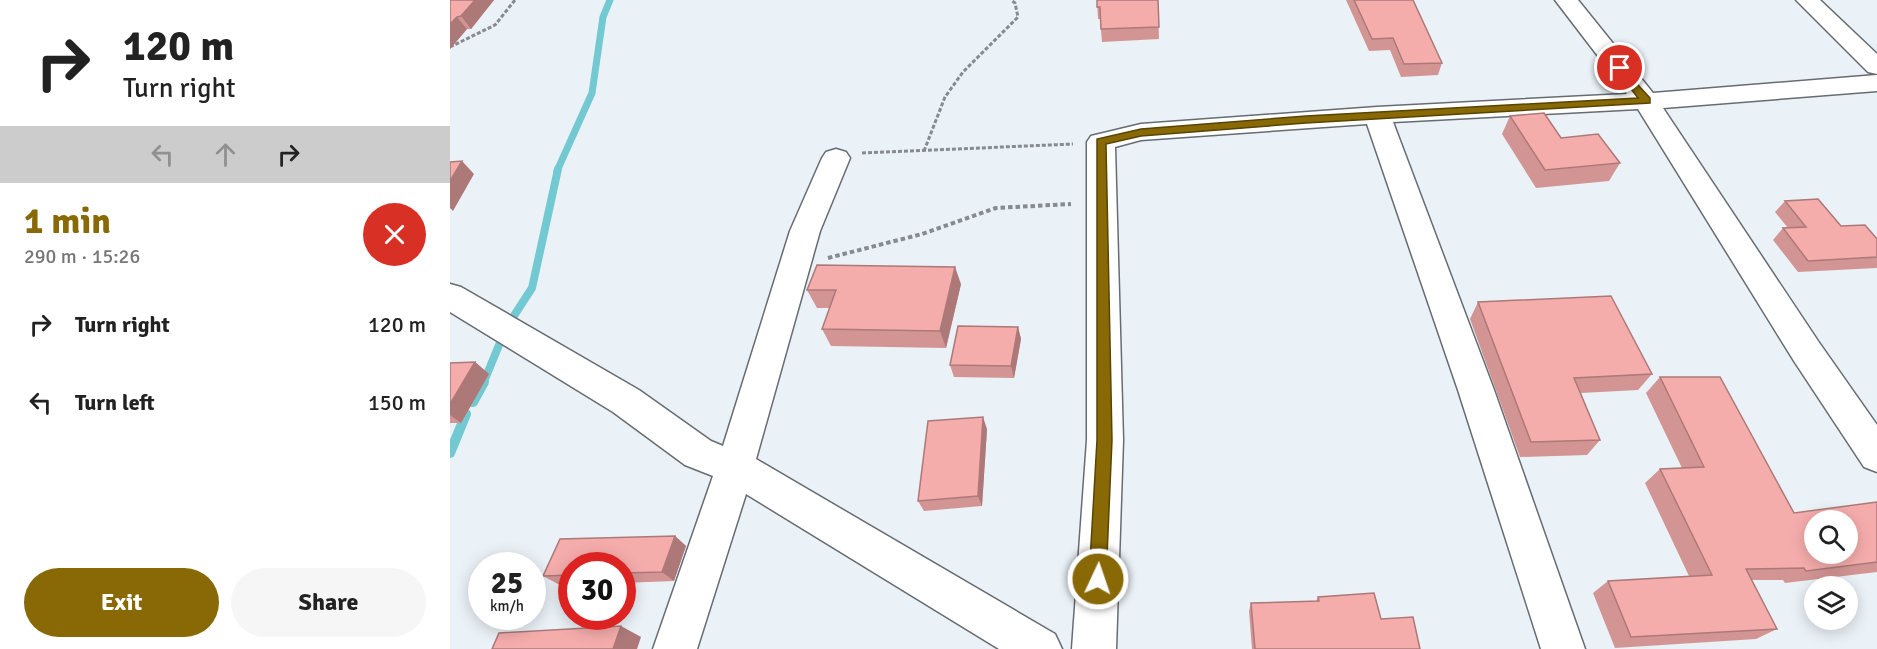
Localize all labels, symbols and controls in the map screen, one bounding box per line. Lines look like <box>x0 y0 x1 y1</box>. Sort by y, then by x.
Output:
text: 120 m <box>123 21 234 72</box>
icon: right <box>24 24 102 102</box>
pin <box>1594 42 1645 93</box>
icon: arrive <box>1603 51 1636 84</box>
text: Turn right <box>123 72 236 105</box>
icon: left <box>146 138 179 171</box>
icon: ahead <box>209 138 242 171</box>
icon: right <box>272 138 305 171</box>
text: 1 min <box>24 199 111 244</box>
button: close <box>363 203 426 266</box>
text: 290 m · 15:26 <box>24 244 140 269</box>
icon: right <box>24 308 57 341</box>
text: Turn right <box>75 311 170 338</box>
text: 120 m <box>368 311 426 338</box>
icon: left <box>24 386 57 419</box>
text: Turn left <box>75 389 155 416</box>
text: 150 m <box>368 389 426 416</box>
map controls <box>1804 510 1858 630</box>
button: search <box>1804 510 1858 564</box>
position arrow <box>1066 547 1130 611</box>
speed limit sign: 30 <box>558 552 636 630</box>
text: 25 <box>491 565 523 602</box>
button: Exit <box>24 568 219 637</box>
button: Share <box>231 568 426 637</box>
button: layers <box>1804 576 1858 630</box>
text: km/h <box>490 597 524 615</box>

